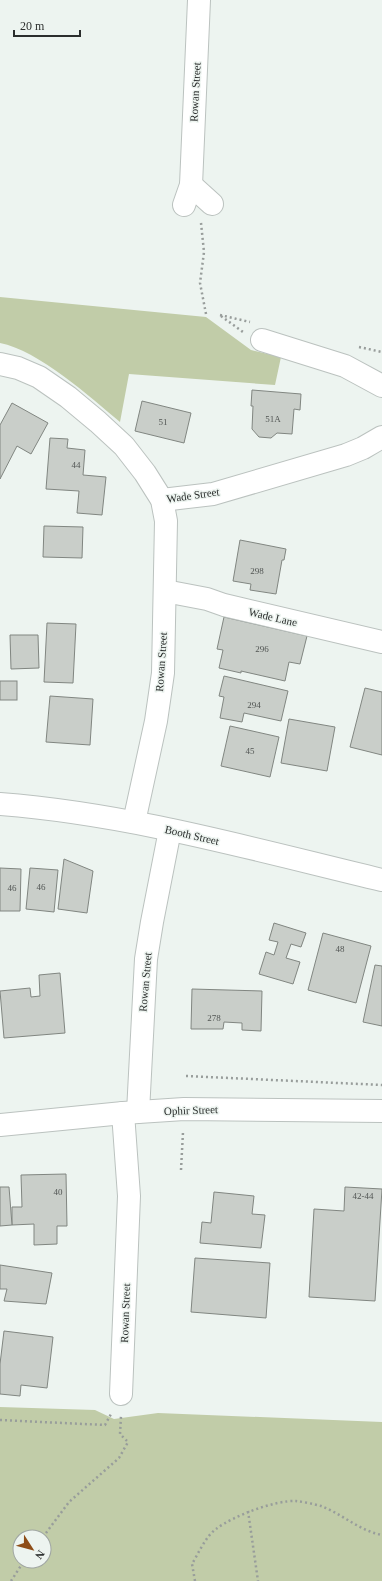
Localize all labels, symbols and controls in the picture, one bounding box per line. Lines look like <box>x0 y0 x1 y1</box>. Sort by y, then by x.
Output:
scale bar <box>14 12 80 38</box>
text: 20 m <box>20 19 45 33</box>
street label: Rowan Street <box>187 62 203 122</box>
house number: 51A <box>265 414 281 424</box>
house number: 51 <box>159 417 168 427</box>
house number: 44 <box>72 460 81 470</box>
street label: Wade Street <box>166 485 220 505</box>
house number: 298 <box>250 566 264 576</box>
street label: Wade Lane <box>248 606 299 628</box>
street label: Rowan Street <box>153 632 169 692</box>
house number: 296 <box>255 644 269 654</box>
house number: 294 <box>247 700 261 710</box>
house number: 45 <box>246 746 255 756</box>
street label: Booth Street <box>164 823 220 847</box>
house number: 46 <box>37 882 46 892</box>
house number: 46 <box>8 883 17 893</box>
house number: 48 <box>336 944 345 954</box>
street label: Rowan Street <box>136 952 154 1012</box>
house number: 278 <box>207 1013 221 1023</box>
street label: Ophir Street <box>164 1103 218 1117</box>
house number: 40 <box>54 1187 63 1197</box>
house number: 42-44 <box>353 1191 374 1201</box>
street label: Rowan Street <box>118 1283 132 1343</box>
north arrow <box>12 1529 52 1569</box>
text: N <box>33 1548 47 1562</box>

